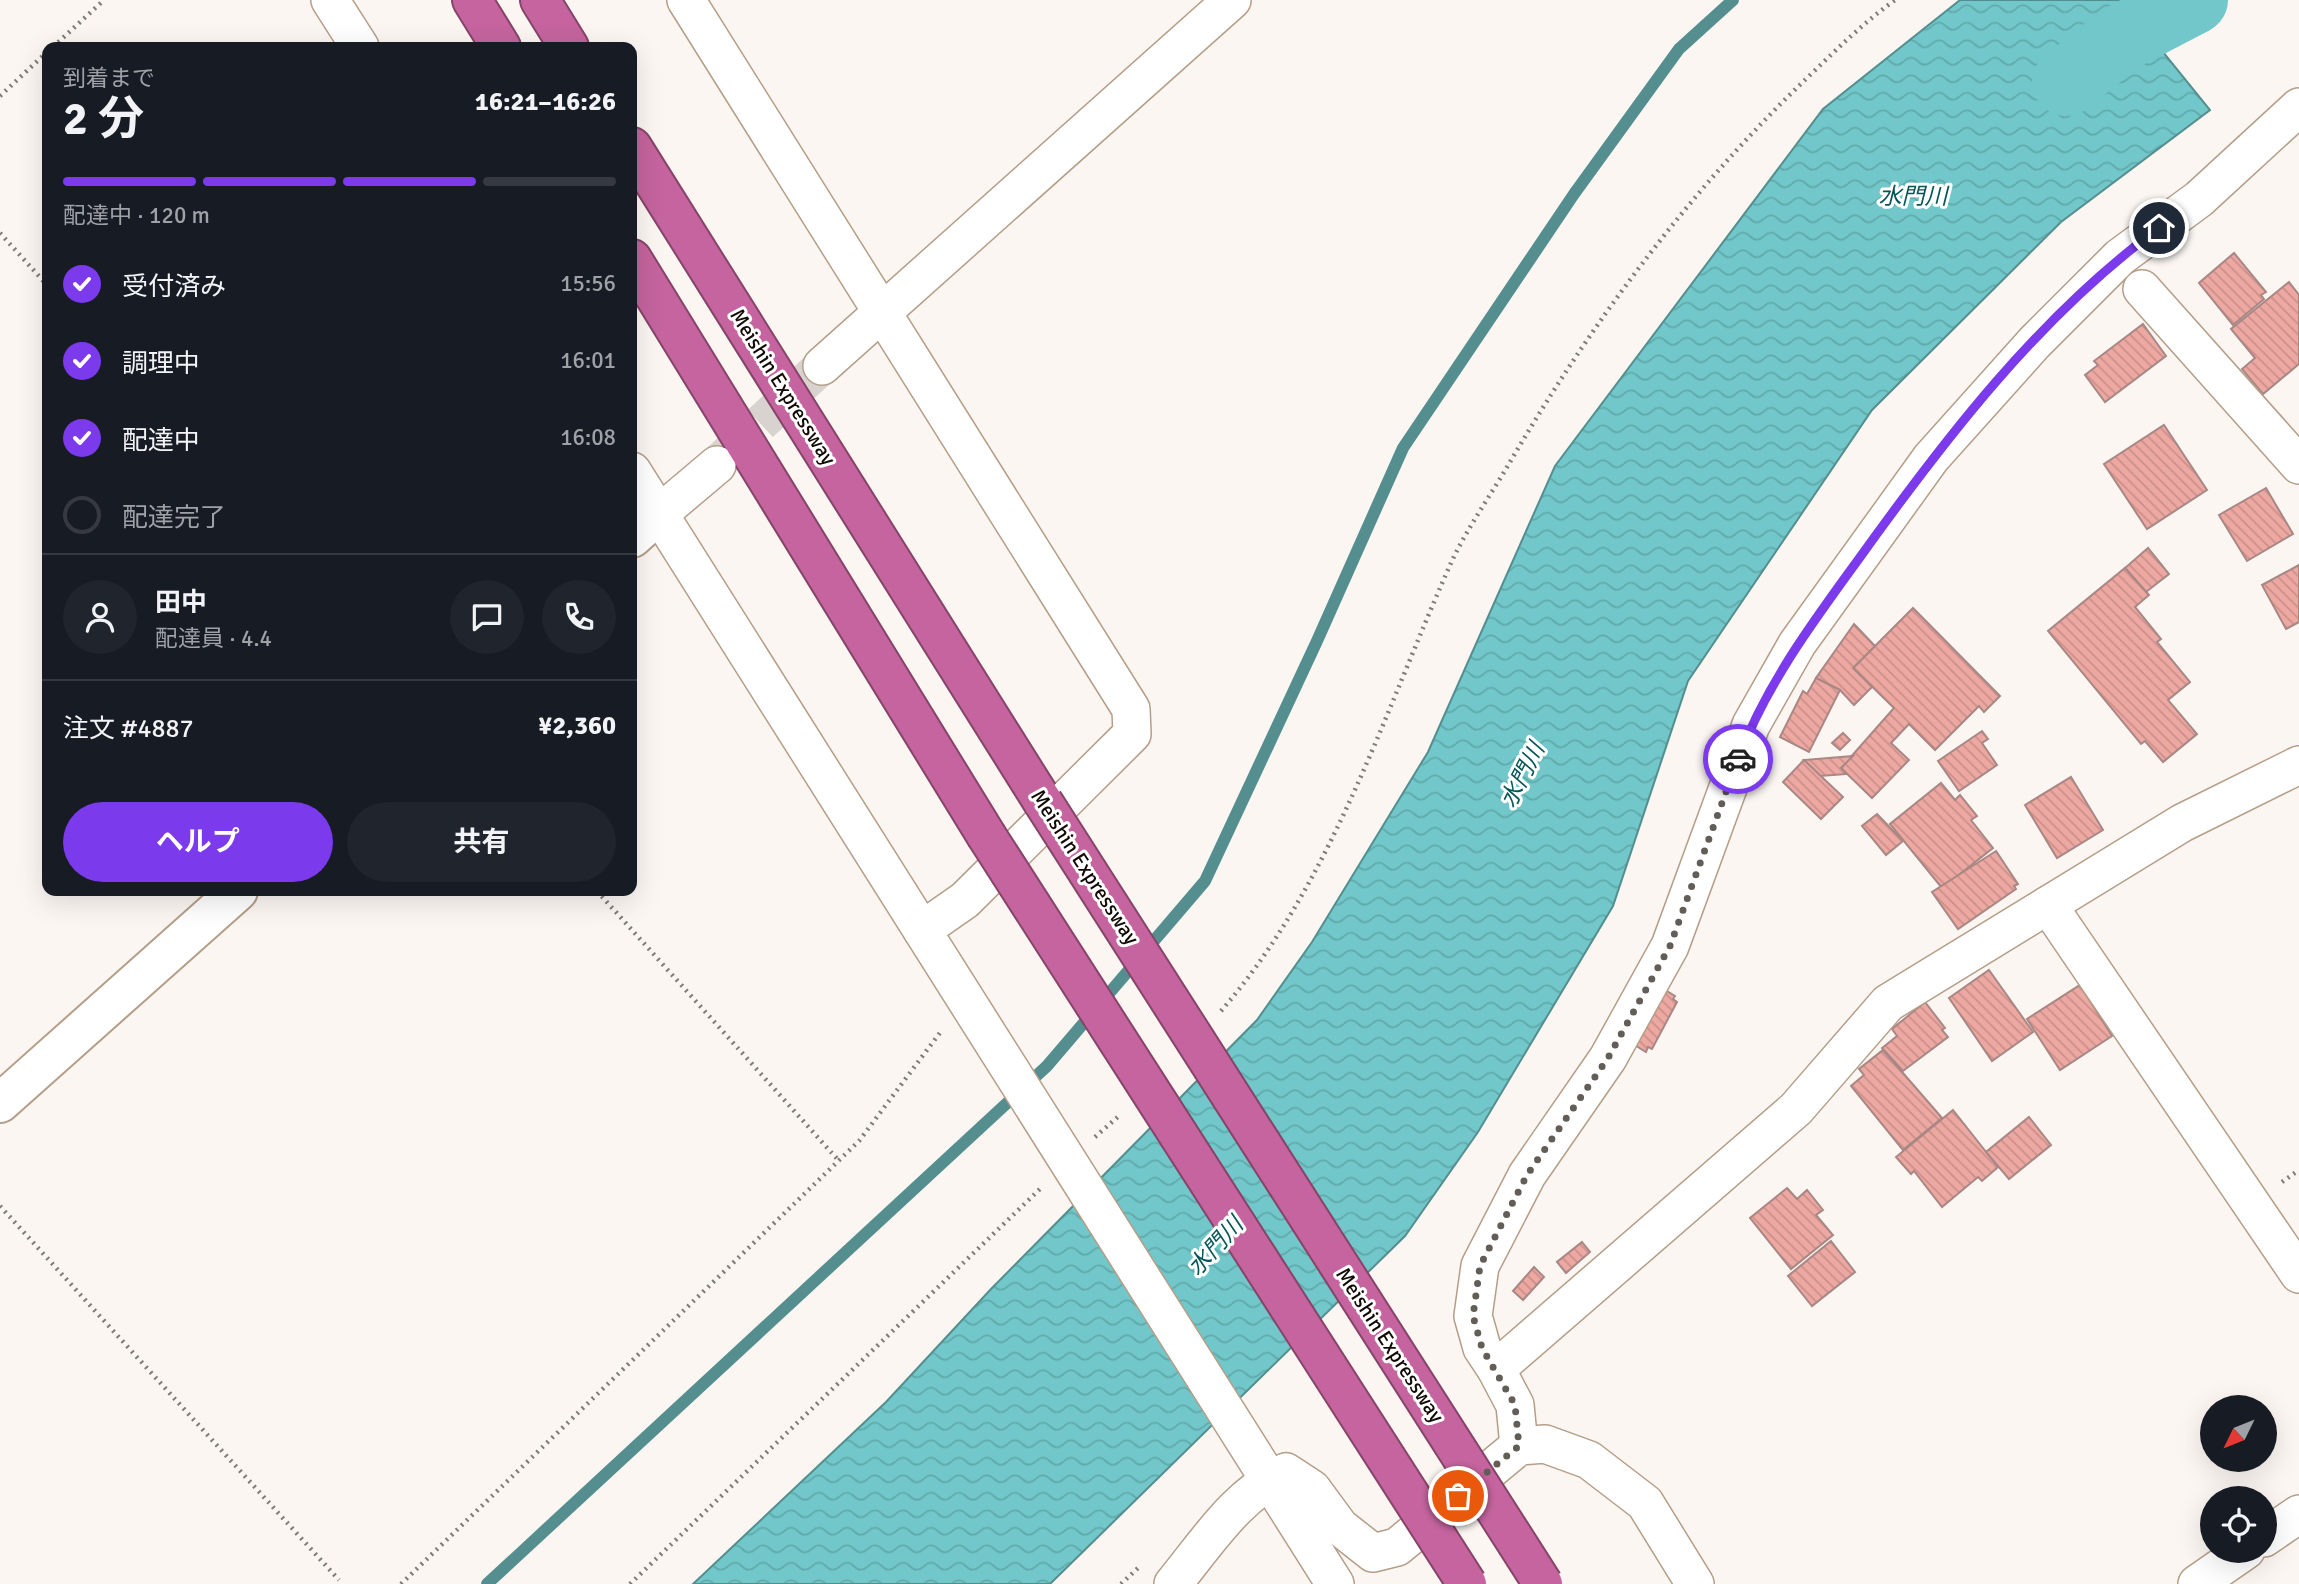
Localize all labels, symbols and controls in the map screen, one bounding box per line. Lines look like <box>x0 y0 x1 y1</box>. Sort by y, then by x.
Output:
text: 到着まで <box>63 64 155 93</box>
text: 16:21–16:26 <box>475 86 616 118</box>
text: 2 分 <box>63 91 144 147</box>
water label: 水門川 <box>1879 182 1951 211</box>
pin <box>2129 198 2189 258</box>
text: 配達中 · 120 m <box>63 201 210 230</box>
icon: home <box>2140 209 2178 247</box>
icon: check <box>63 265 101 303</box>
text: 15:56 <box>560 269 616 298</box>
text: 受付済み <box>122 271 226 303</box>
street label: Meishin Expressway <box>724 304 842 470</box>
icon: check <box>63 342 101 380</box>
text: 16:01 <box>560 346 616 375</box>
text: 調理中 <box>122 348 200 380</box>
icon: check <box>63 419 101 457</box>
text: 16:08 <box>560 423 616 452</box>
text: 配達中 <box>122 425 200 457</box>
text: 配達完了 <box>122 502 226 534</box>
button: person <box>63 580 137 654</box>
button: chat <box>450 580 524 654</box>
button: phone <box>542 580 616 654</box>
text: 田中 <box>155 587 207 619</box>
text: 配達員 · 4.4 <box>155 624 272 653</box>
text: ¥2,360 <box>538 710 616 742</box>
text: 注文 #4887 <box>63 713 194 745</box>
courier <box>1703 724 1773 794</box>
water label: 水門川 <box>1494 735 1552 813</box>
icon: car <box>1719 740 1757 778</box>
street label: Meishin Expressway <box>1025 785 1145 950</box>
button: ヘルプ <box>63 802 333 882</box>
button: 共有 <box>347 802 616 882</box>
water label: 水門川 <box>1182 1209 1251 1282</box>
street label: Meishin Expressway <box>1330 1263 1450 1428</box>
north arrow <box>2200 1395 2277 1472</box>
map controls <box>2200 1395 2277 1563</box>
pin <box>1428 1466 1488 1526</box>
icon: bag <box>1439 1477 1477 1515</box>
button: locate <box>2200 1486 2277 1563</box>

